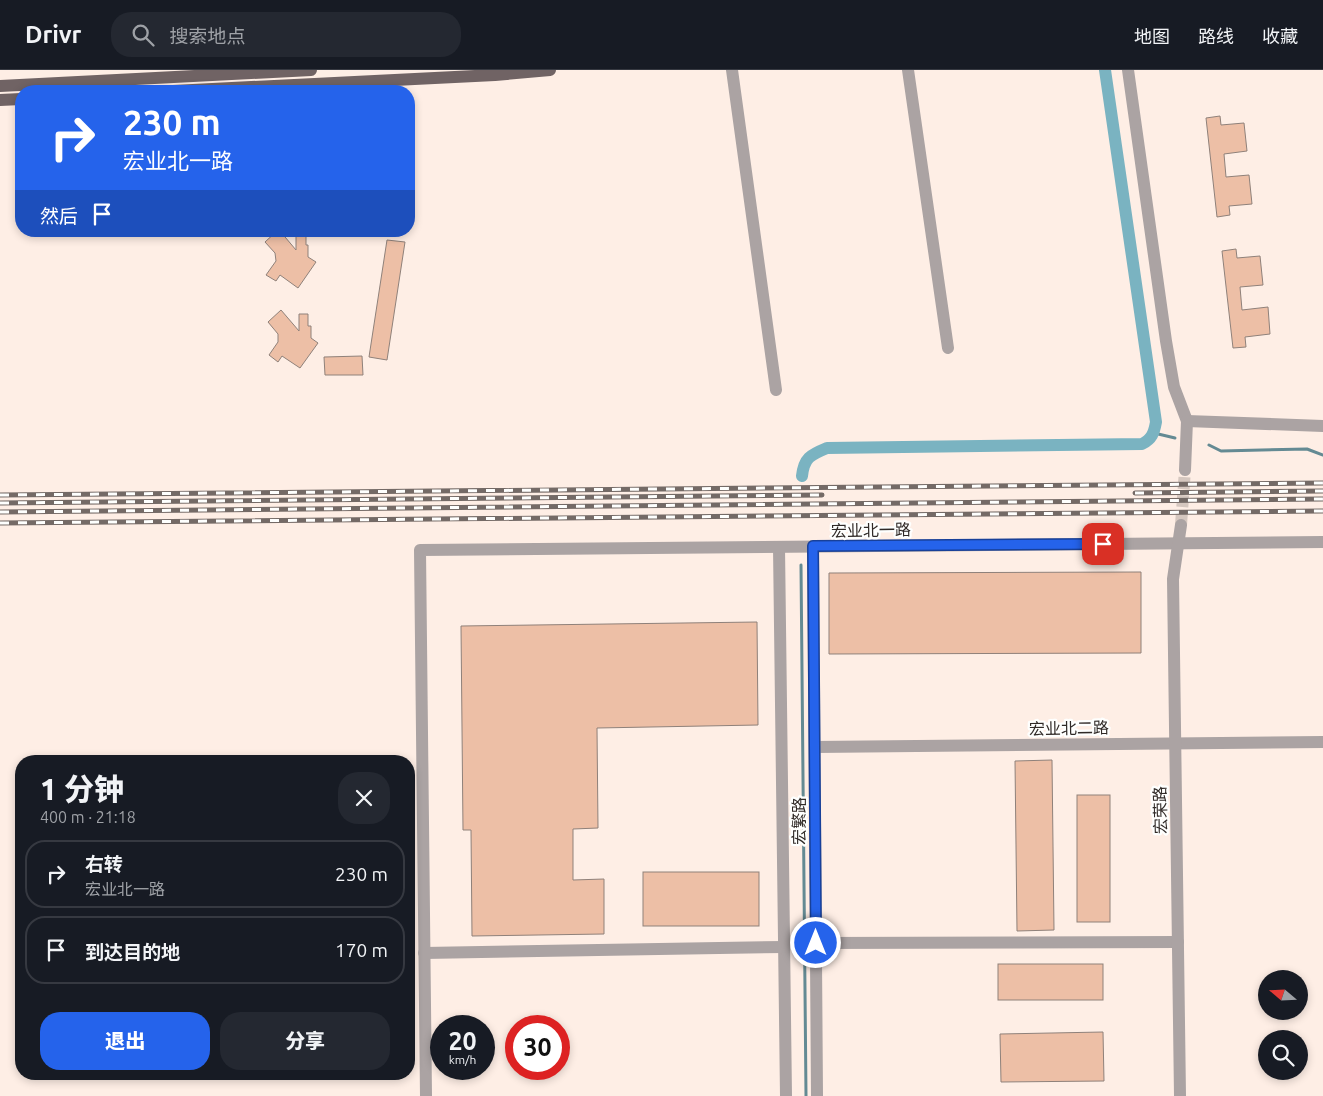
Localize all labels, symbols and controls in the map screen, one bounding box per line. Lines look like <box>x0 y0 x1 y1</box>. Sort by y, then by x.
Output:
search box <box>111 12 461 57</box>
text: Drivr <box>25 21 81 48</box>
icon: search <box>129 21 157 49</box>
text: 搜索地点 <box>169 25 245 47</box>
text: 地图 <box>1134 26 1170 46</box>
text: 路线 <box>1198 26 1234 46</box>
text: 收藏 <box>1262 26 1298 46</box>
text: 230 m <box>123 102 221 142</box>
icon: right <box>40 105 105 170</box>
text: 宏业北一路 <box>123 148 233 173</box>
icon: arrive <box>88 200 116 228</box>
text: 然后 <box>40 205 78 227</box>
street label: 宏业北一路 <box>831 520 911 540</box>
pin <box>1082 523 1124 565</box>
icon: arrive <box>1089 530 1117 558</box>
street label: 宏业北二路 <box>1029 718 1109 738</box>
text: 1 分钟 <box>40 772 124 806</box>
button: close <box>338 772 390 824</box>
street label: 宏荣路 <box>1151 786 1169 834</box>
street label: 宏繁路 <box>790 797 808 845</box>
text: 400 m · 21:18 <box>40 808 136 826</box>
text: 右转 <box>85 853 123 875</box>
icon: right <box>42 860 70 888</box>
text: 230 m <box>335 863 388 885</box>
text: 宏业北一路 <box>85 880 165 898</box>
position arrow <box>789 916 841 968</box>
icon: arrive <box>42 936 70 964</box>
text: 170 m <box>335 939 388 961</box>
text: 到达目的地 <box>85 941 180 963</box>
north arrow <box>1258 970 1308 1020</box>
map controls <box>1258 970 1308 1080</box>
button: 退出 <box>40 1012 210 1070</box>
button: 分享 <box>220 1012 390 1070</box>
speed limit sign: 30 <box>505 1015 570 1080</box>
text: 20 <box>448 1027 477 1055</box>
button: search <box>1258 1030 1308 1080</box>
text: km/h <box>449 1053 476 1066</box>

